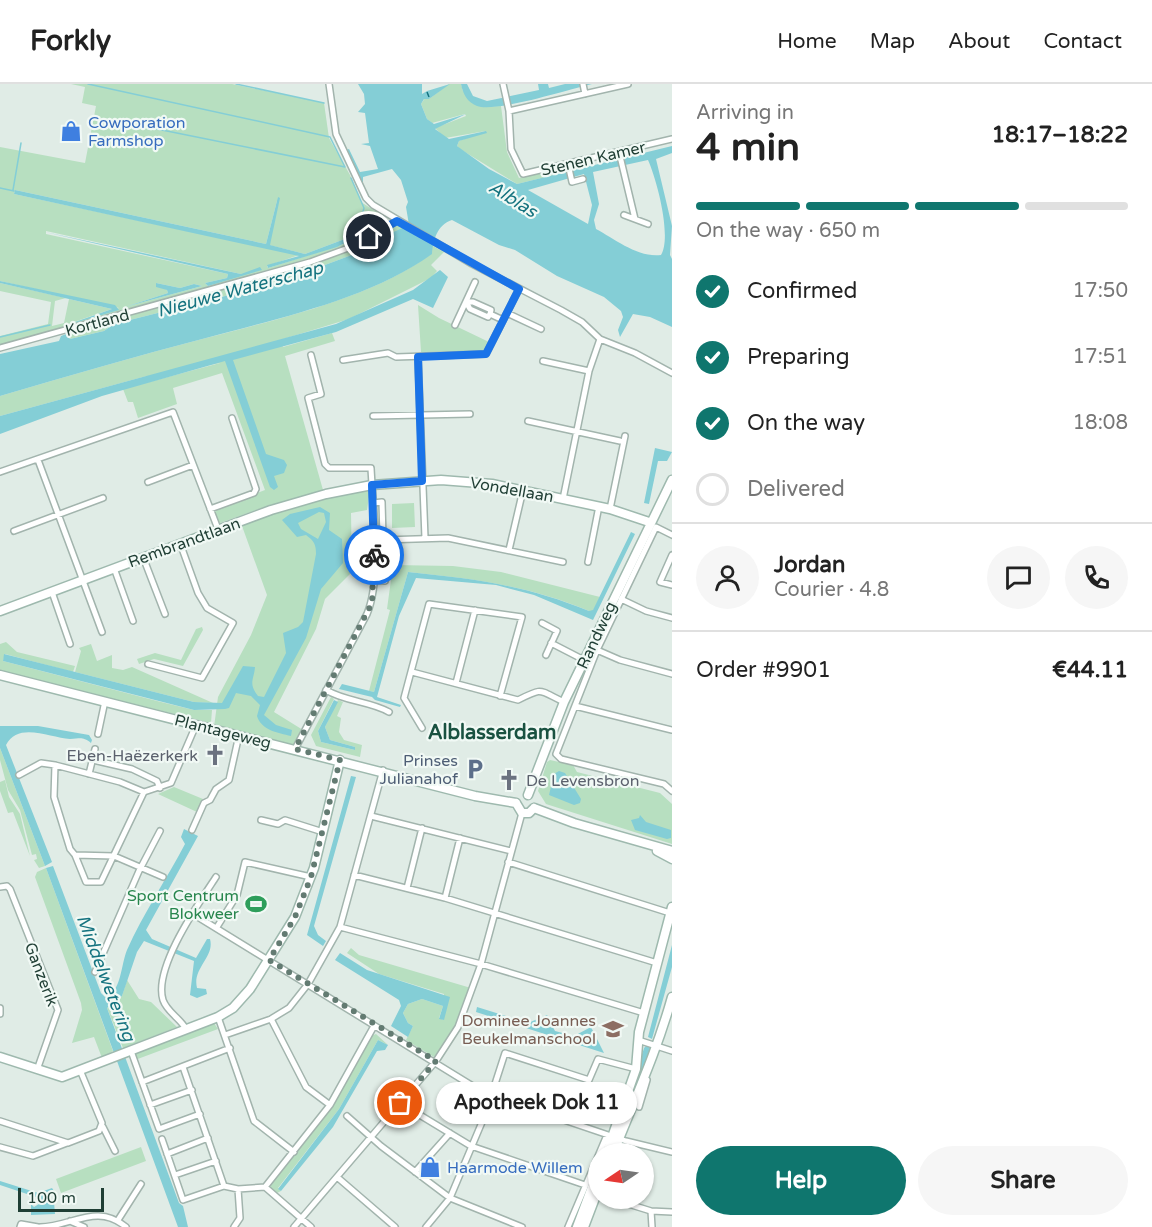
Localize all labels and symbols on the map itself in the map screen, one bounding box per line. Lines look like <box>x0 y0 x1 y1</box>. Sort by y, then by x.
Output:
place label: Cowporation Farmshop <box>88 113 185 151</box>
shop icon: Cowporation Farmshop <box>59 119 83 143</box>
street label: Stenen Kamer <box>539 137 648 181</box>
water label: Alblas <box>485 176 542 223</box>
pin <box>343 211 394 262</box>
water label: Nieuwe Waterschap <box>155 256 327 322</box>
street label: Kortland <box>63 305 131 341</box>
street label: Vondellaan <box>468 473 555 507</box>
street label: Rembrandtlaan <box>125 513 243 573</box>
courier <box>344 525 404 585</box>
street label: Randweg <box>573 599 621 672</box>
street label: Plantageweg <box>172 710 273 754</box>
district label: Alblasserdam <box>428 721 556 745</box>
church icon: Eben-Haëzerkerk <box>203 743 227 767</box>
place label: Eben-Haëzerkerk <box>67 746 198 766</box>
place label: Prinses Julianahof <box>380 751 459 789</box>
parking icon: Prinses Julianahof <box>463 757 487 781</box>
church icon: De Levensbron <box>497 768 521 792</box>
place label: De Levensbron <box>526 771 639 791</box>
place label: Sport Centrum Blokweer <box>127 886 240 924</box>
sports icon: Sport Centrum Blokweer <box>244 892 268 916</box>
water label: Middelwetering <box>72 911 141 1046</box>
street label: Ganzerik <box>20 940 62 1009</box>
place label: Dominee Joannes Beukelmanschool <box>461 1011 596 1049</box>
school or university icon: Dominee Joannes Beukelmanschool <box>601 1017 625 1041</box>
pin <box>374 1077 425 1128</box>
callout: Apotheek Dok 11 <box>436 1082 637 1124</box>
north arrow <box>588 1143 654 1209</box>
shop icon: Haarmode Willem <box>418 1155 442 1179</box>
place label: Haarmode Willem <box>447 1158 583 1178</box>
scale bar <box>18 1185 104 1212</box>

